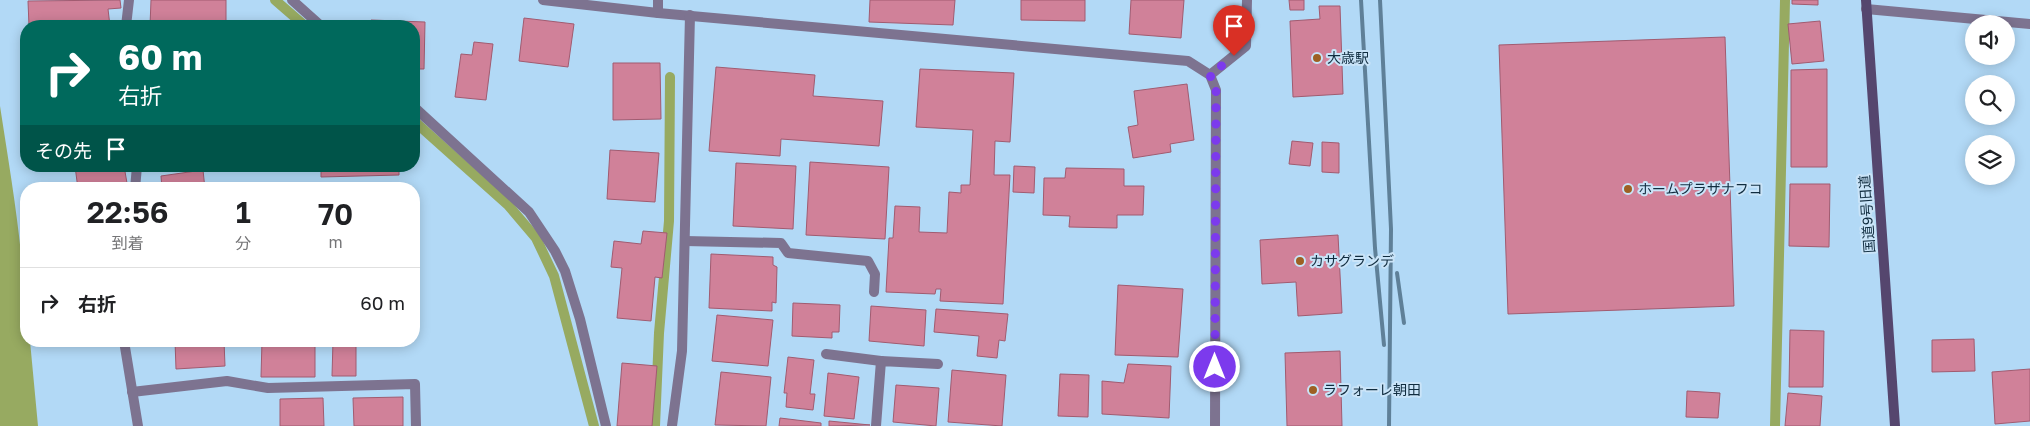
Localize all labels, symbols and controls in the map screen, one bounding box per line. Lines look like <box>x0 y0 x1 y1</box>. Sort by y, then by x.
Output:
pin <box>1213 5 1255 56</box>
icon: arrive <box>1220 12 1248 40</box>
map controls <box>1965 15 2015 185</box>
button: sound <box>1965 15 2015 65</box>
text: 60 m <box>118 36 202 78</box>
icon: right <box>35 40 100 105</box>
place label: 大歳駅 <box>1327 49 1369 66</box>
marker: 大歳駅 <box>1311 52 1323 64</box>
button: search <box>1965 75 2015 125</box>
text: 右折 <box>118 82 162 109</box>
icon: arrive <box>102 135 130 163</box>
button: layers <box>1965 135 2015 185</box>
text: その先 <box>35 139 92 162</box>
street label: 国道9号旧道 <box>1855 174 1878 254</box>
place label: ホームプラザナフコ <box>1638 180 1763 197</box>
marker: ホームプラザナフコ <box>1622 183 1634 195</box>
text: 22:56 <box>87 194 169 230</box>
text: 1 <box>236 194 251 230</box>
text: 70 <box>318 196 353 232</box>
text: m <box>329 232 343 252</box>
text: 到着 <box>112 233 144 253</box>
text: 分 <box>235 233 251 253</box>
place label: カサグランデ <box>1310 252 1394 269</box>
marker: カサグランデ <box>1294 255 1306 267</box>
icon: right <box>35 289 63 317</box>
text: 60 m <box>360 291 405 314</box>
text: 右折 <box>78 292 116 315</box>
position arrow <box>1188 340 1240 392</box>
place label: ラフォーレ朝田 <box>1323 381 1421 398</box>
marker: ラフォーレ朝田 <box>1307 384 1319 396</box>

